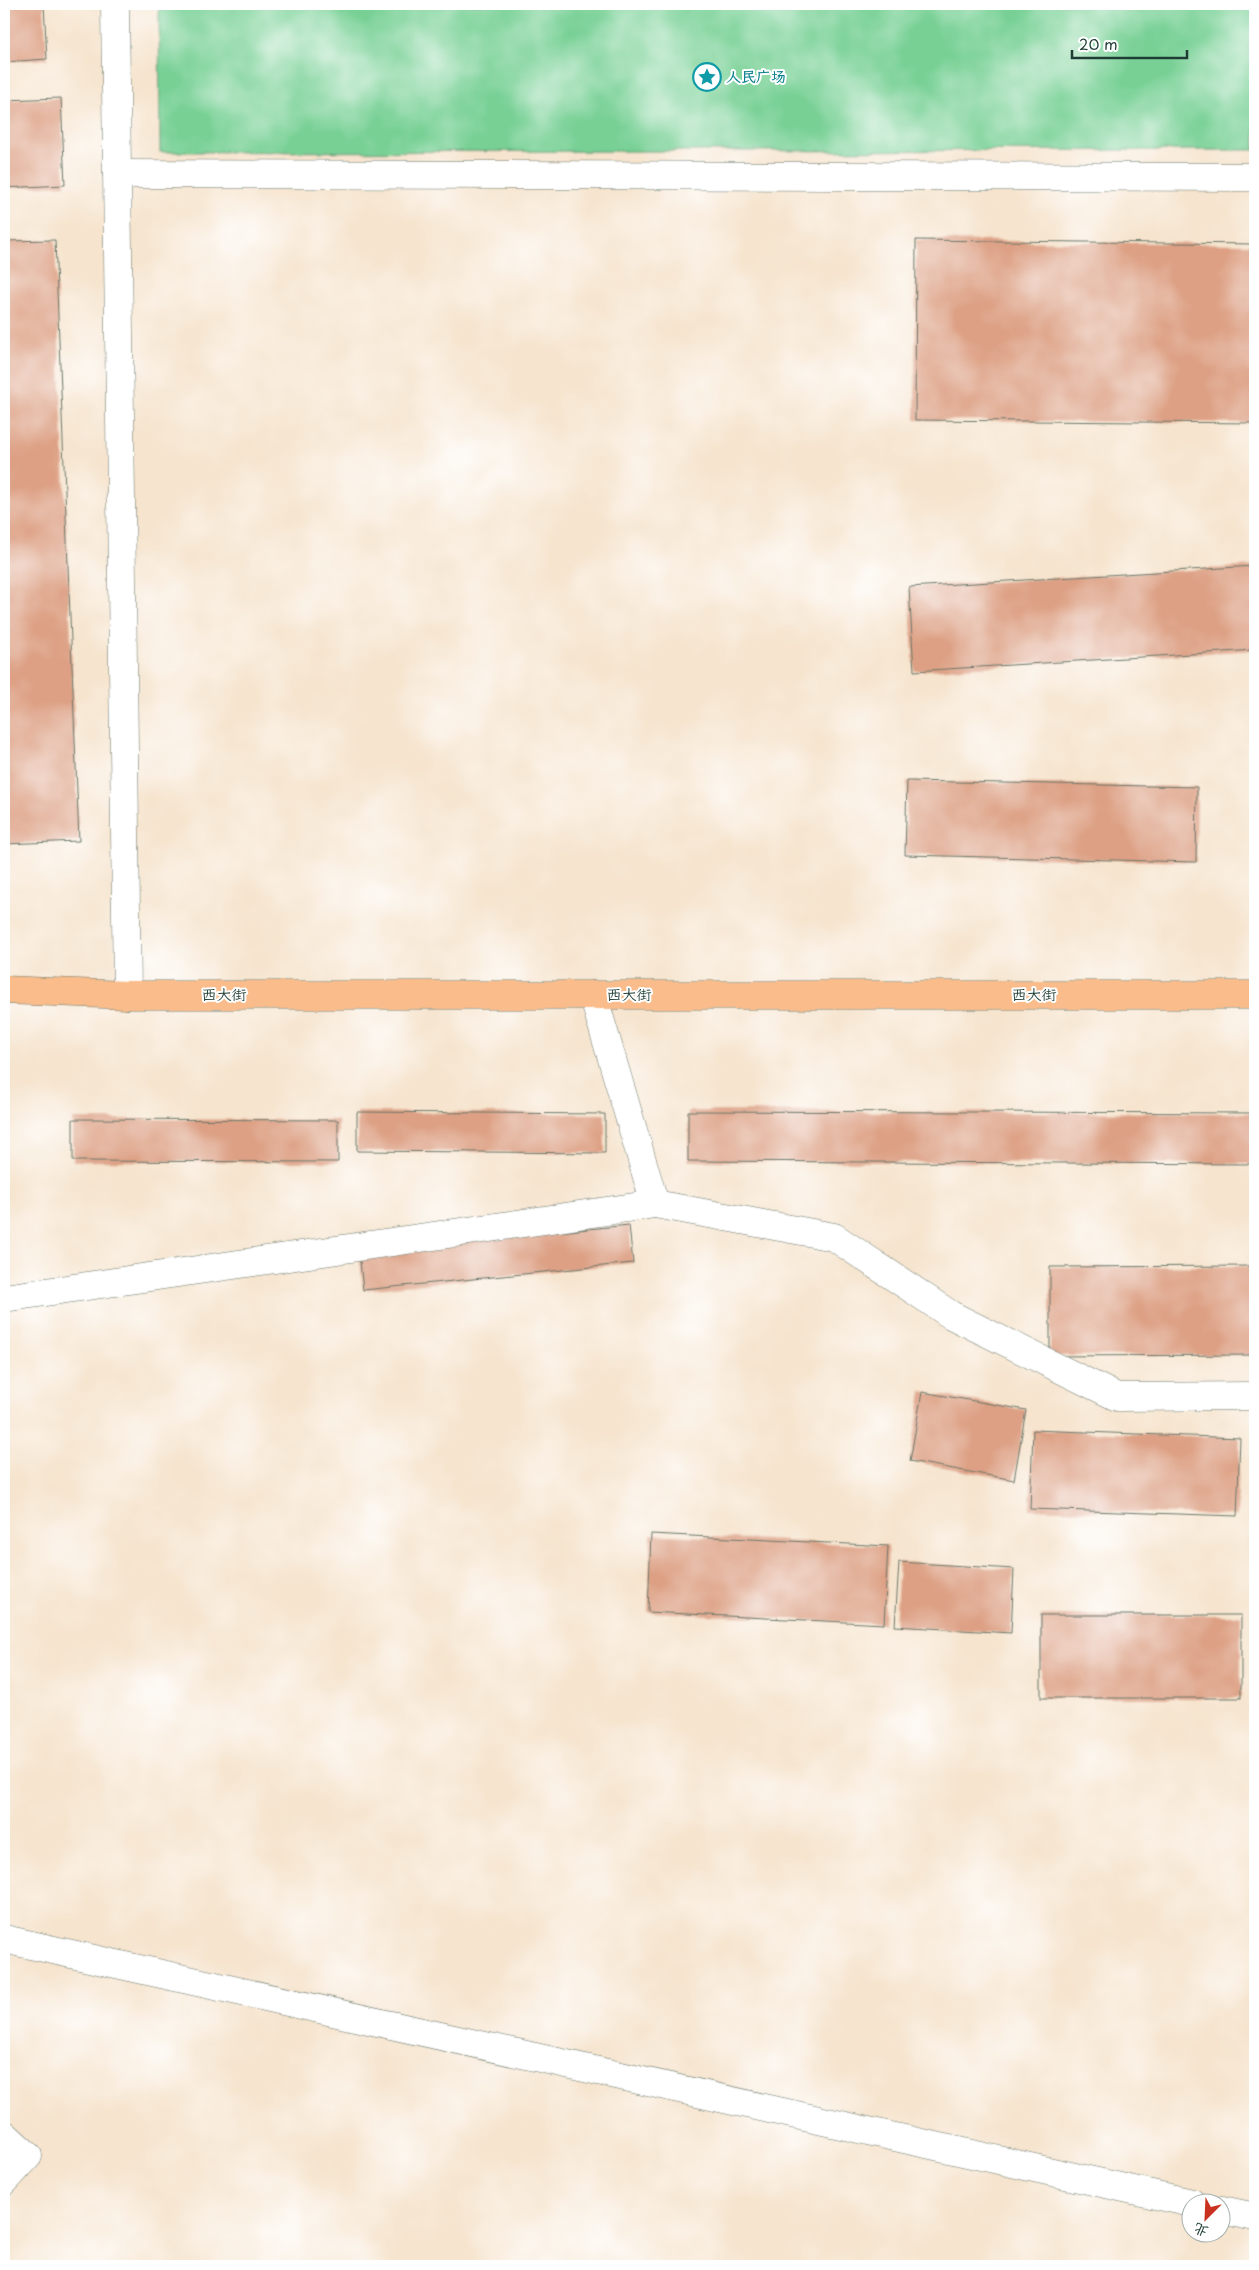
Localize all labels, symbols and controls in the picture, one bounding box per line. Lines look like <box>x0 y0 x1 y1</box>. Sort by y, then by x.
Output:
scale bar <box>1072 28 1186 60</box>
text: 20 m <box>1079 32 1118 55</box>
place icon: 人民广场 <box>692 62 722 92</box>
place label: 人民广场 <box>726 64 786 87</box>
street label: 西大街 <box>201 982 247 1005</box>
street label: 西大街 <box>606 982 652 1005</box>
street label: 西大街 <box>1011 982 1057 1005</box>
north arrow <box>1182 2192 1232 2242</box>
text: 北 <box>1190 2218 1211 2243</box>

